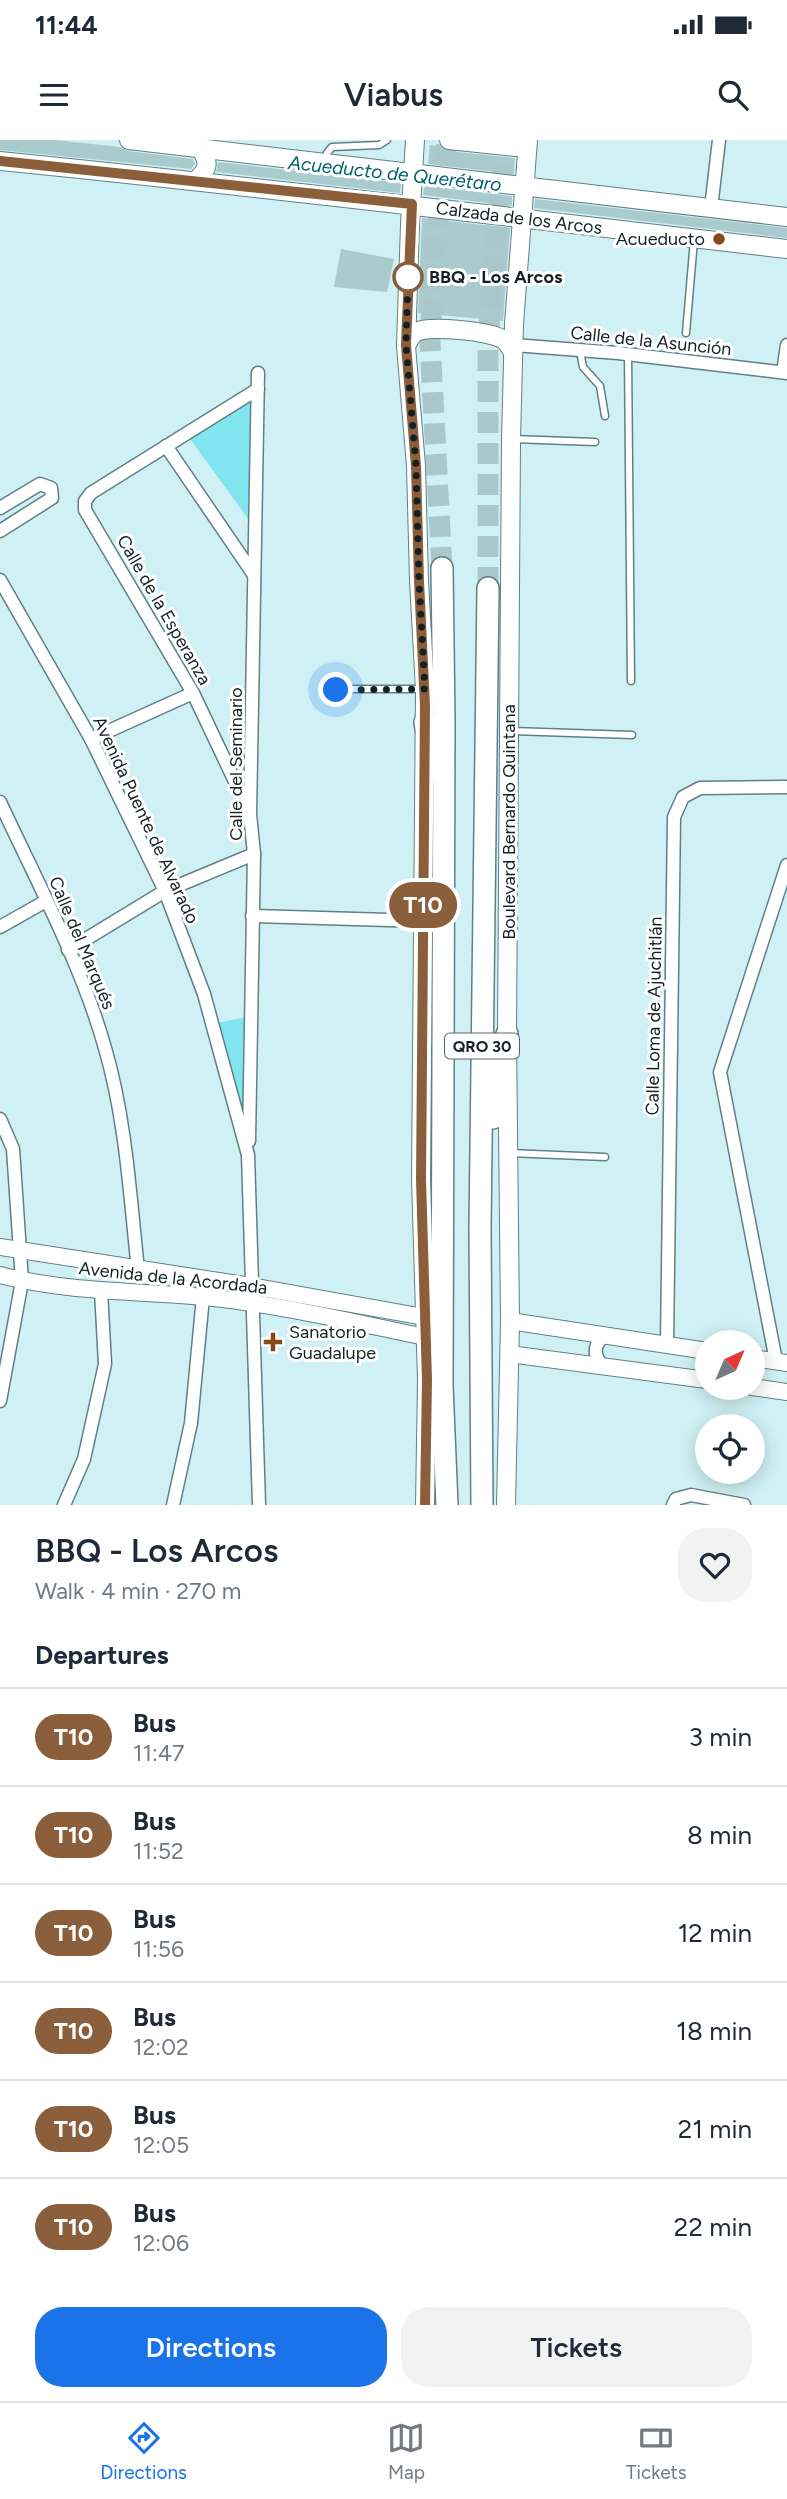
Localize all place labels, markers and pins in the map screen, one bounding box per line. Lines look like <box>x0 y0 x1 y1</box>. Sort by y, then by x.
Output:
place label: Acueducto <box>616 228 705 250</box>
marker: Acueducto <box>711 231 727 247</box>
marker: BBQ - Los Arcos <box>393 262 423 292</box>
place label: BBQ - Los Arcos <box>429 266 563 288</box>
place label: Sanatorio Guadalupe <box>289 1321 376 1364</box>
marker: Sanatorio Guadalupe <box>263 1332 283 1352</box>

